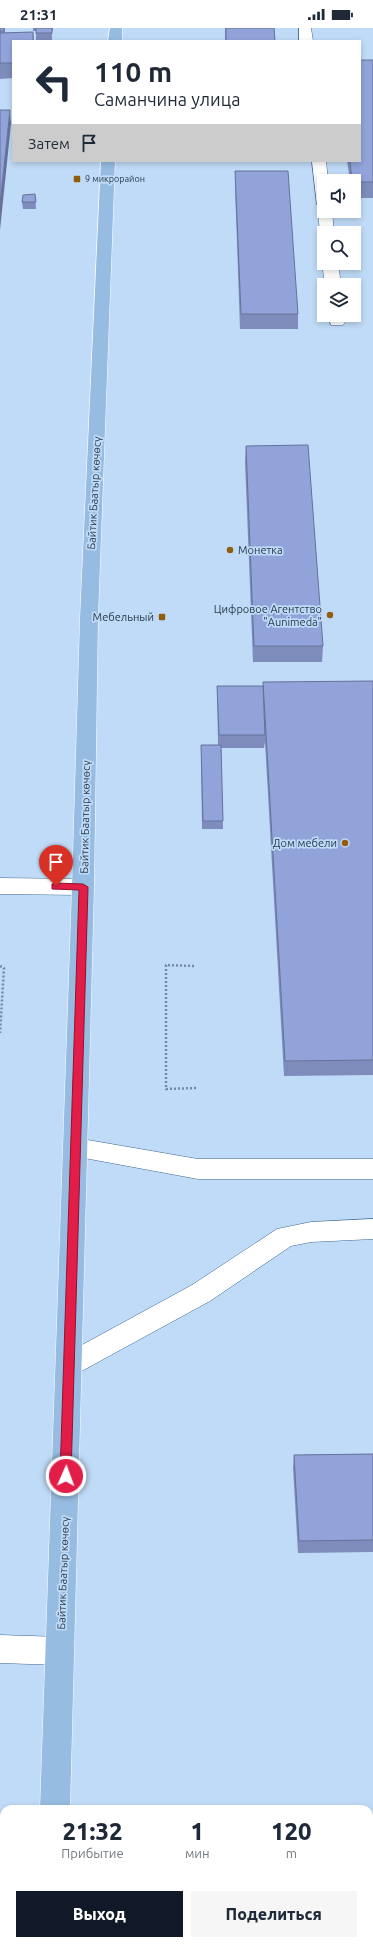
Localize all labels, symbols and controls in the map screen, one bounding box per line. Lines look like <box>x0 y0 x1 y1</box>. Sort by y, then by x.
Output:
text: 21:31 <box>20 6 58 23</box>
icon: left <box>28 56 80 108</box>
text: 110 m <box>94 56 172 87</box>
text: Саманчина улица <box>94 89 240 109</box>
icon: arrive <box>78 132 100 154</box>
text: Затем <box>28 135 70 152</box>
marker: 9 микрорайон <box>72 174 82 184</box>
place label: 9 микрорайон <box>85 174 145 184</box>
map controls <box>317 174 361 322</box>
button: sound <box>317 174 361 218</box>
button: search <box>317 226 361 270</box>
button: layers <box>317 278 361 322</box>
street label: Байтик Баатыр көчөсү <box>85 435 103 550</box>
place label: Монетка <box>238 544 283 556</box>
marker: Монетка <box>225 545 235 555</box>
place label: Цифровое Агентство "Aunimeda" <box>214 603 322 628</box>
marker: Цифровое Агентство "Aunimeda" <box>325 610 335 620</box>
place label: Мебельный <box>93 611 154 623</box>
marker: Мебельный <box>157 612 167 622</box>
street label: Байтик Баатыр көчөсү <box>78 760 92 874</box>
place label: Дом мебели <box>273 837 337 849</box>
marker: Дом мебели <box>340 838 350 848</box>
pin <box>39 845 73 886</box>
icon: arrive <box>45 851 67 873</box>
position arrow <box>45 1455 87 1497</box>
street label: Байтик Баатыр көчөсү <box>55 1516 71 1630</box>
text: 21:32 <box>62 1818 122 1845</box>
text: 1 <box>191 1818 204 1845</box>
text: 120 <box>271 1818 312 1845</box>
text: Прибытие <box>61 1846 124 1860</box>
text: мин <box>185 1846 210 1860</box>
text: m <box>286 1846 297 1860</box>
button: Выход <box>16 1891 183 1937</box>
button: Поделиться <box>191 1891 357 1937</box>

